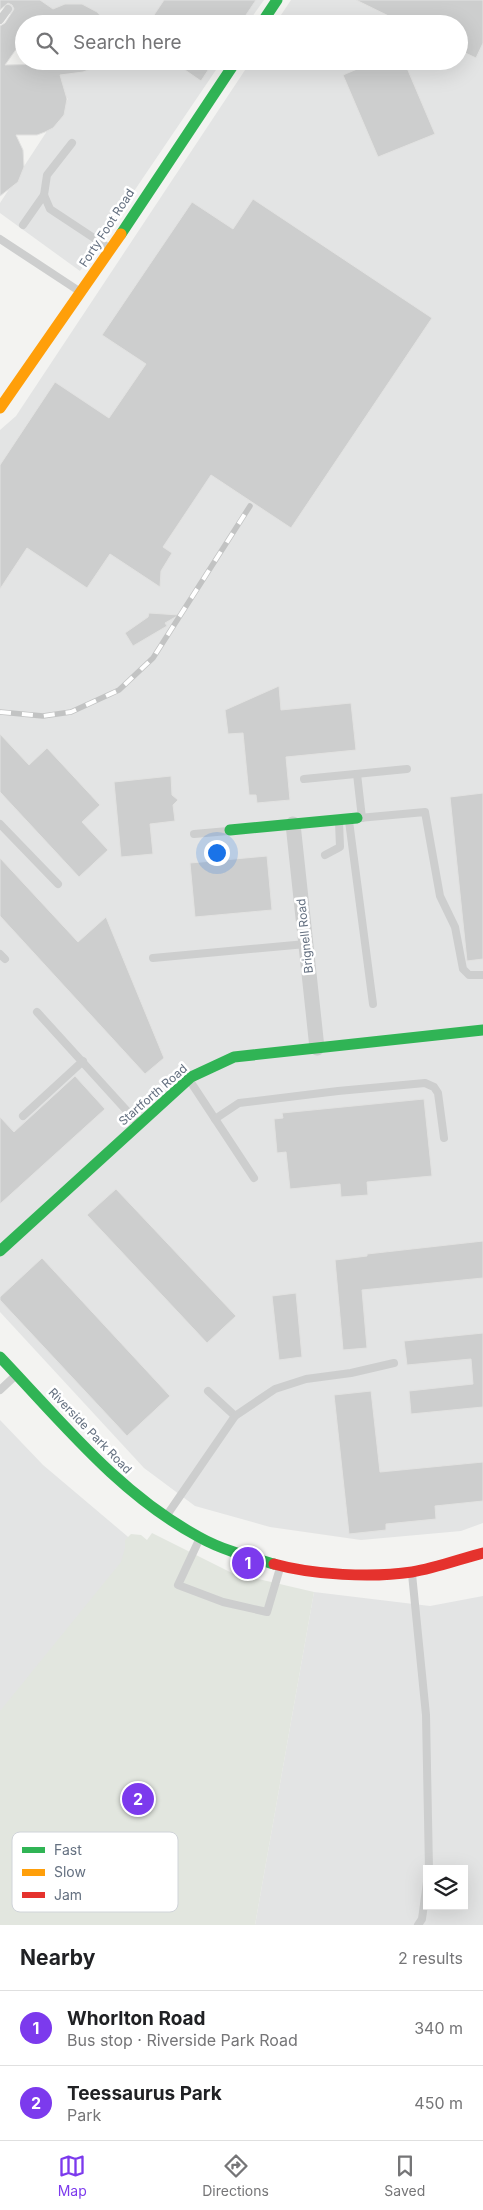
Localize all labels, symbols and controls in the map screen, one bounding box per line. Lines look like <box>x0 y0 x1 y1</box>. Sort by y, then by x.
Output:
search box <box>15 15 468 70</box>
icon: search <box>33 29 61 57</box>
text: Search here <box>73 31 182 54</box>
street label: Forty Foot Road <box>76 186 137 270</box>
your location <box>204 840 230 866</box>
street label: Brignell Road <box>293 898 316 974</box>
street label: Startforth Road <box>115 1061 190 1129</box>
street label: Riverside Park Road <box>45 1385 135 1477</box>
pin: 1 <box>232 1544 264 1582</box>
pin: 2 <box>122 1780 154 1818</box>
legend <box>12 1832 178 1912</box>
text: Fast <box>54 1841 82 1858</box>
text: Slow <box>54 1863 86 1880</box>
map controls <box>423 1865 468 1910</box>
button: layers <box>423 1865 468 1910</box>
text: Jam <box>54 1886 82 1903</box>
text: Nearby <box>20 1945 95 1970</box>
text: 2 results <box>398 1948 463 1968</box>
text: Whorlton Road <box>67 2007 206 2030</box>
text: 1 <box>33 2018 39 2038</box>
text: 340 m <box>414 2018 463 2038</box>
text: Bus stop · Riverside Park Road <box>67 2030 298 2050</box>
text: Teessaurus Park <box>67 2082 222 2105</box>
text: 2 <box>31 2093 41 2113</box>
text: 450 m <box>414 2093 463 2113</box>
text: Park <box>67 2105 101 2125</box>
tab: Map <box>58 2152 87 2199</box>
tab: Directions <box>202 2152 269 2199</box>
tab: Saved <box>384 2152 425 2199</box>

